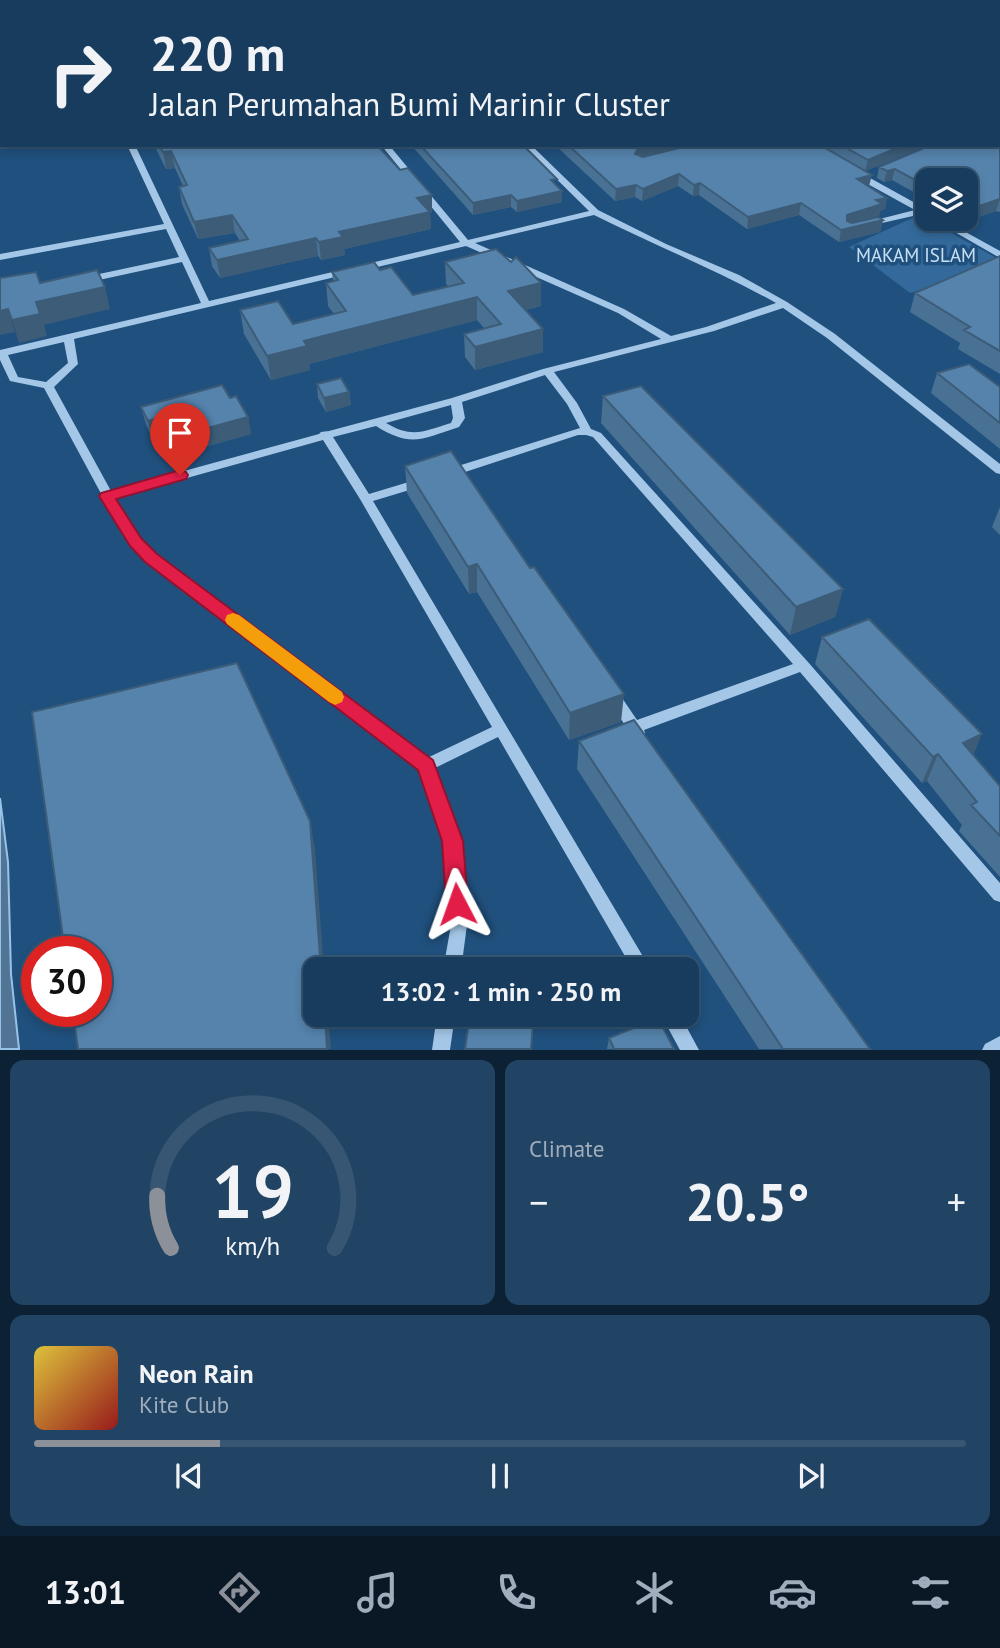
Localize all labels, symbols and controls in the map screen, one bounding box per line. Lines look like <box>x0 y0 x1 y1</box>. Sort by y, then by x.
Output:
text: 220 m <box>150 21 285 85</box>
icon: right <box>35 28 126 119</box>
text: Jalan Perumahan Bumi Marinir Cluster <box>150 83 670 125</box>
map controls <box>915 168 978 231</box>
button: layers <box>915 168 978 231</box>
park label: MAKAM ISLAM <box>856 243 976 267</box>
pin <box>150 403 210 475</box>
icon: arrive <box>161 414 199 452</box>
position arrow <box>420 867 494 941</box>
speed limit sign: 30 <box>21 936 112 1027</box>
text: 13:02 · 1 min · 250 m <box>381 975 621 1008</box>
text: Climate <box>529 1134 604 1163</box>
text: 19 <box>211 1145 294 1239</box>
text: 20.5° <box>686 1168 809 1235</box>
text: − <box>529 1177 548 1226</box>
text: + <box>947 1177 966 1226</box>
text: km/h <box>225 1230 280 1262</box>
text: Neon Rain <box>139 1357 254 1390</box>
text: Kite Club <box>139 1390 229 1419</box>
icon: previous <box>170 1457 208 1495</box>
icon: pause <box>481 1457 519 1495</box>
icon: next <box>792 1457 830 1495</box>
icon: directions <box>215 1568 264 1617</box>
icon: music <box>353 1568 402 1617</box>
icon: phone <box>492 1568 541 1617</box>
icon: climate <box>630 1568 679 1617</box>
icon: car <box>768 1568 817 1617</box>
icon: filters <box>906 1568 955 1617</box>
text: 13:01 <box>45 1571 126 1613</box>

